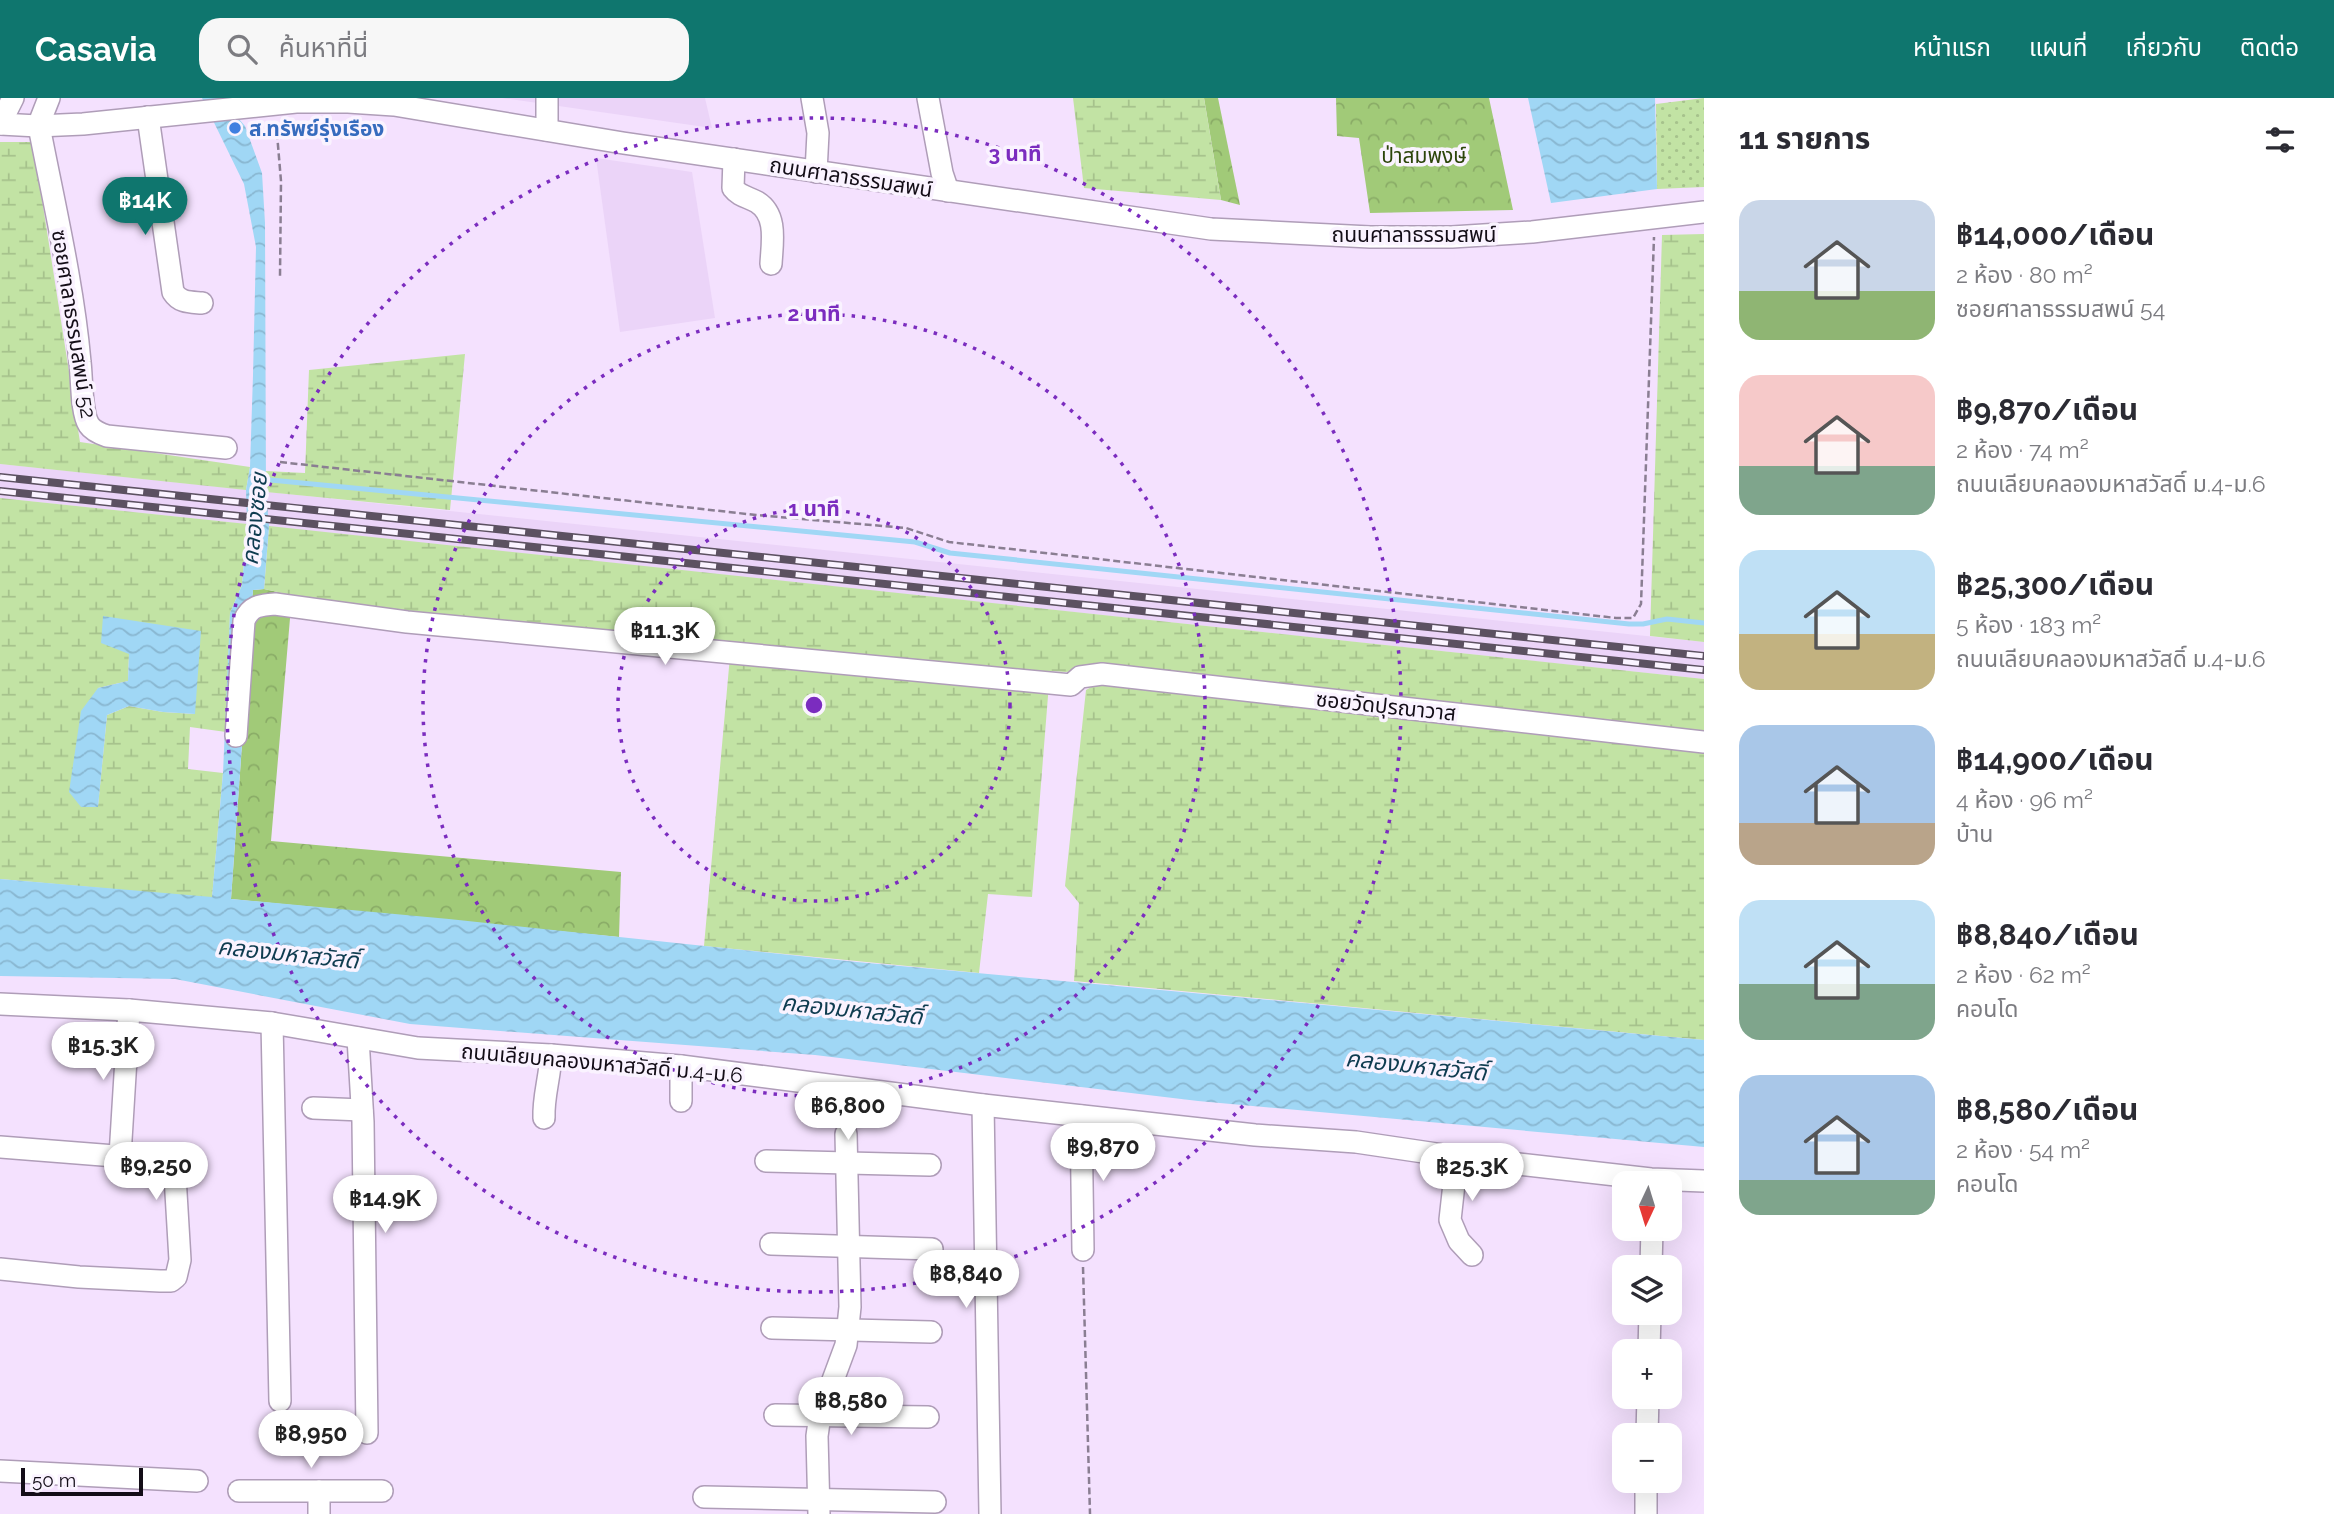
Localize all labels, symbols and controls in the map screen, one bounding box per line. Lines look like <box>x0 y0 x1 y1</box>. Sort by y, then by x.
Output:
search box <box>199 18 689 81</box>
text: Casavia <box>35 30 157 69</box>
icon: search <box>223 30 261 68</box>
text: ค้นหาที่นี่ <box>279 33 368 63</box>
text: หน้าแรก <box>1913 33 1991 62</box>
text: แผนที่ <box>2029 33 2087 62</box>
text: เกี่ยวกับ <box>2125 33 2202 62</box>
text: ติดต่อ <box>2240 33 2299 62</box>
place label: ส.ทรัพย์รุ่งเรือง <box>249 116 384 142</box>
marker: ส.ทรัพย์รุ่งเรือง <box>227 120 243 136</box>
text: 11 รายการ <box>1739 121 1870 156</box>
icon: filters <box>2261 121 2299 159</box>
text: 3 นาที <box>989 141 1041 166</box>
park label: ป่าสมพงษ์ <box>1381 143 1467 168</box>
street label: ถนนศาลาธรรมสพน์ <box>768 152 934 202</box>
pin: ฿14K <box>104 178 186 237</box>
text: ฿14K <box>118 186 172 213</box>
text: ฿14,000/เดือน <box>1956 217 2154 252</box>
street label: ถนนศาลาธรรมสพน์ <box>1332 222 1496 247</box>
street label: ซอยศาลาธรรมสพน์ 52 <box>47 228 101 420</box>
icon: home <box>1795 228 1879 312</box>
text: 2 ห้อง · 80 m² <box>1956 261 2093 288</box>
text: ซอยศาลาธรรมสพน์ 54 <box>1956 295 2165 322</box>
text: 2 นาที <box>787 301 841 326</box>
text: ฿9,870/เดือน <box>1956 392 2138 427</box>
icon: home <box>1795 403 1879 487</box>
text: 2 ห้อง · 74 m² <box>1956 436 2089 463</box>
water label: คลองซอย <box>236 470 272 566</box>
text: ถนนเลียบคลองมหาสวัสดิ์ ม.4-ม.6 <box>1956 470 2266 497</box>
text: 1 นาที <box>788 496 840 521</box>
text: ฿25,300/เดือน <box>1956 567 2154 602</box>
icon: home <box>1795 578 1879 662</box>
pin: ฿11.3K <box>608 608 722 667</box>
text: 5 ห้อง · 183 m² <box>1956 611 2101 638</box>
text: ฿11.3K <box>630 616 700 643</box>
text: ถนนเลียบคลองมหาสวัสดิ์ ม.4-ม.6 <box>1956 645 2266 672</box>
street label: ซอยวัดปุรณาวาส <box>1315 686 1457 727</box>
centre of rings <box>802 693 826 717</box>
text: ฿14,900/เดือน <box>1956 742 2154 777</box>
icon: home <box>1795 753 1879 837</box>
text: 4 ห้อง · 96 m² <box>1956 786 2093 813</box>
text: บ้าน <box>1956 820 1993 847</box>
text: ฿8,840/เดือน <box>1956 917 2139 952</box>
icon: home <box>1795 928 1879 1012</box>
water label: คลองมหาสวัสดิ์ <box>216 932 366 974</box>
text: 2 ห้อง · 62 m² <box>1956 961 2091 988</box>
water label: คลองมหาสวัสดิ์ <box>780 988 930 1030</box>
text: คอนโด <box>1956 995 2018 1022</box>
pin: ฿15.3K <box>46 1023 160 1082</box>
text: ฿15.3K <box>68 1031 138 1058</box>
street label: ถนนเลียบคลองมหาสวัสดิ์ ม.4-ม.6 <box>460 1038 744 1088</box>
water label: คลองมหาสวัสดิ์ <box>1344 1044 1494 1086</box>
pin: ฿6,800 <box>791 1082 905 1142</box>
text: ฿6,800 <box>811 1091 885 1118</box>
text: ฿8,580/เดือน <box>1956 1092 2138 1127</box>
icon: home <box>1795 1103 1879 1187</box>
pin: ฿9,870 <box>1046 1124 1160 1183</box>
text: ฿9,870 <box>1066 1132 1140 1159</box>
text: 2 ห้อง · 54 m² <box>1956 1136 2090 1163</box>
pin: ฿9,250 <box>99 1142 213 1202</box>
pin: ฿25.3K <box>1415 1144 1529 1203</box>
text: ฿9,250 <box>120 1151 192 1178</box>
text: ฿25.3K <box>1436 1152 1508 1179</box>
text: คอนโด <box>1956 1170 2018 1197</box>
north arrow <box>1612 1171 1682 1241</box>
map controls <box>1612 1171 1682 1493</box>
pin: ฿14.9K <box>328 1176 442 1235</box>
text: ฿14.9K <box>349 1184 421 1211</box>
pin: ฿8,840 <box>909 1250 1023 1310</box>
button: layers <box>1612 1255 1682 1325</box>
text: ฿8,840 <box>929 1259 1003 1286</box>
button: + <box>1612 1339 1682 1409</box>
pin: ฿8,580 <box>794 1378 908 1437</box>
text: ฿8,580 <box>814 1386 888 1413</box>
pin: ฿8,950 <box>254 1410 368 1470</box>
text: ฿8,950 <box>274 1419 348 1446</box>
button: − <box>1612 1423 1682 1493</box>
scale bar <box>21 1465 144 1497</box>
text: 50 m <box>32 1469 76 1491</box>

